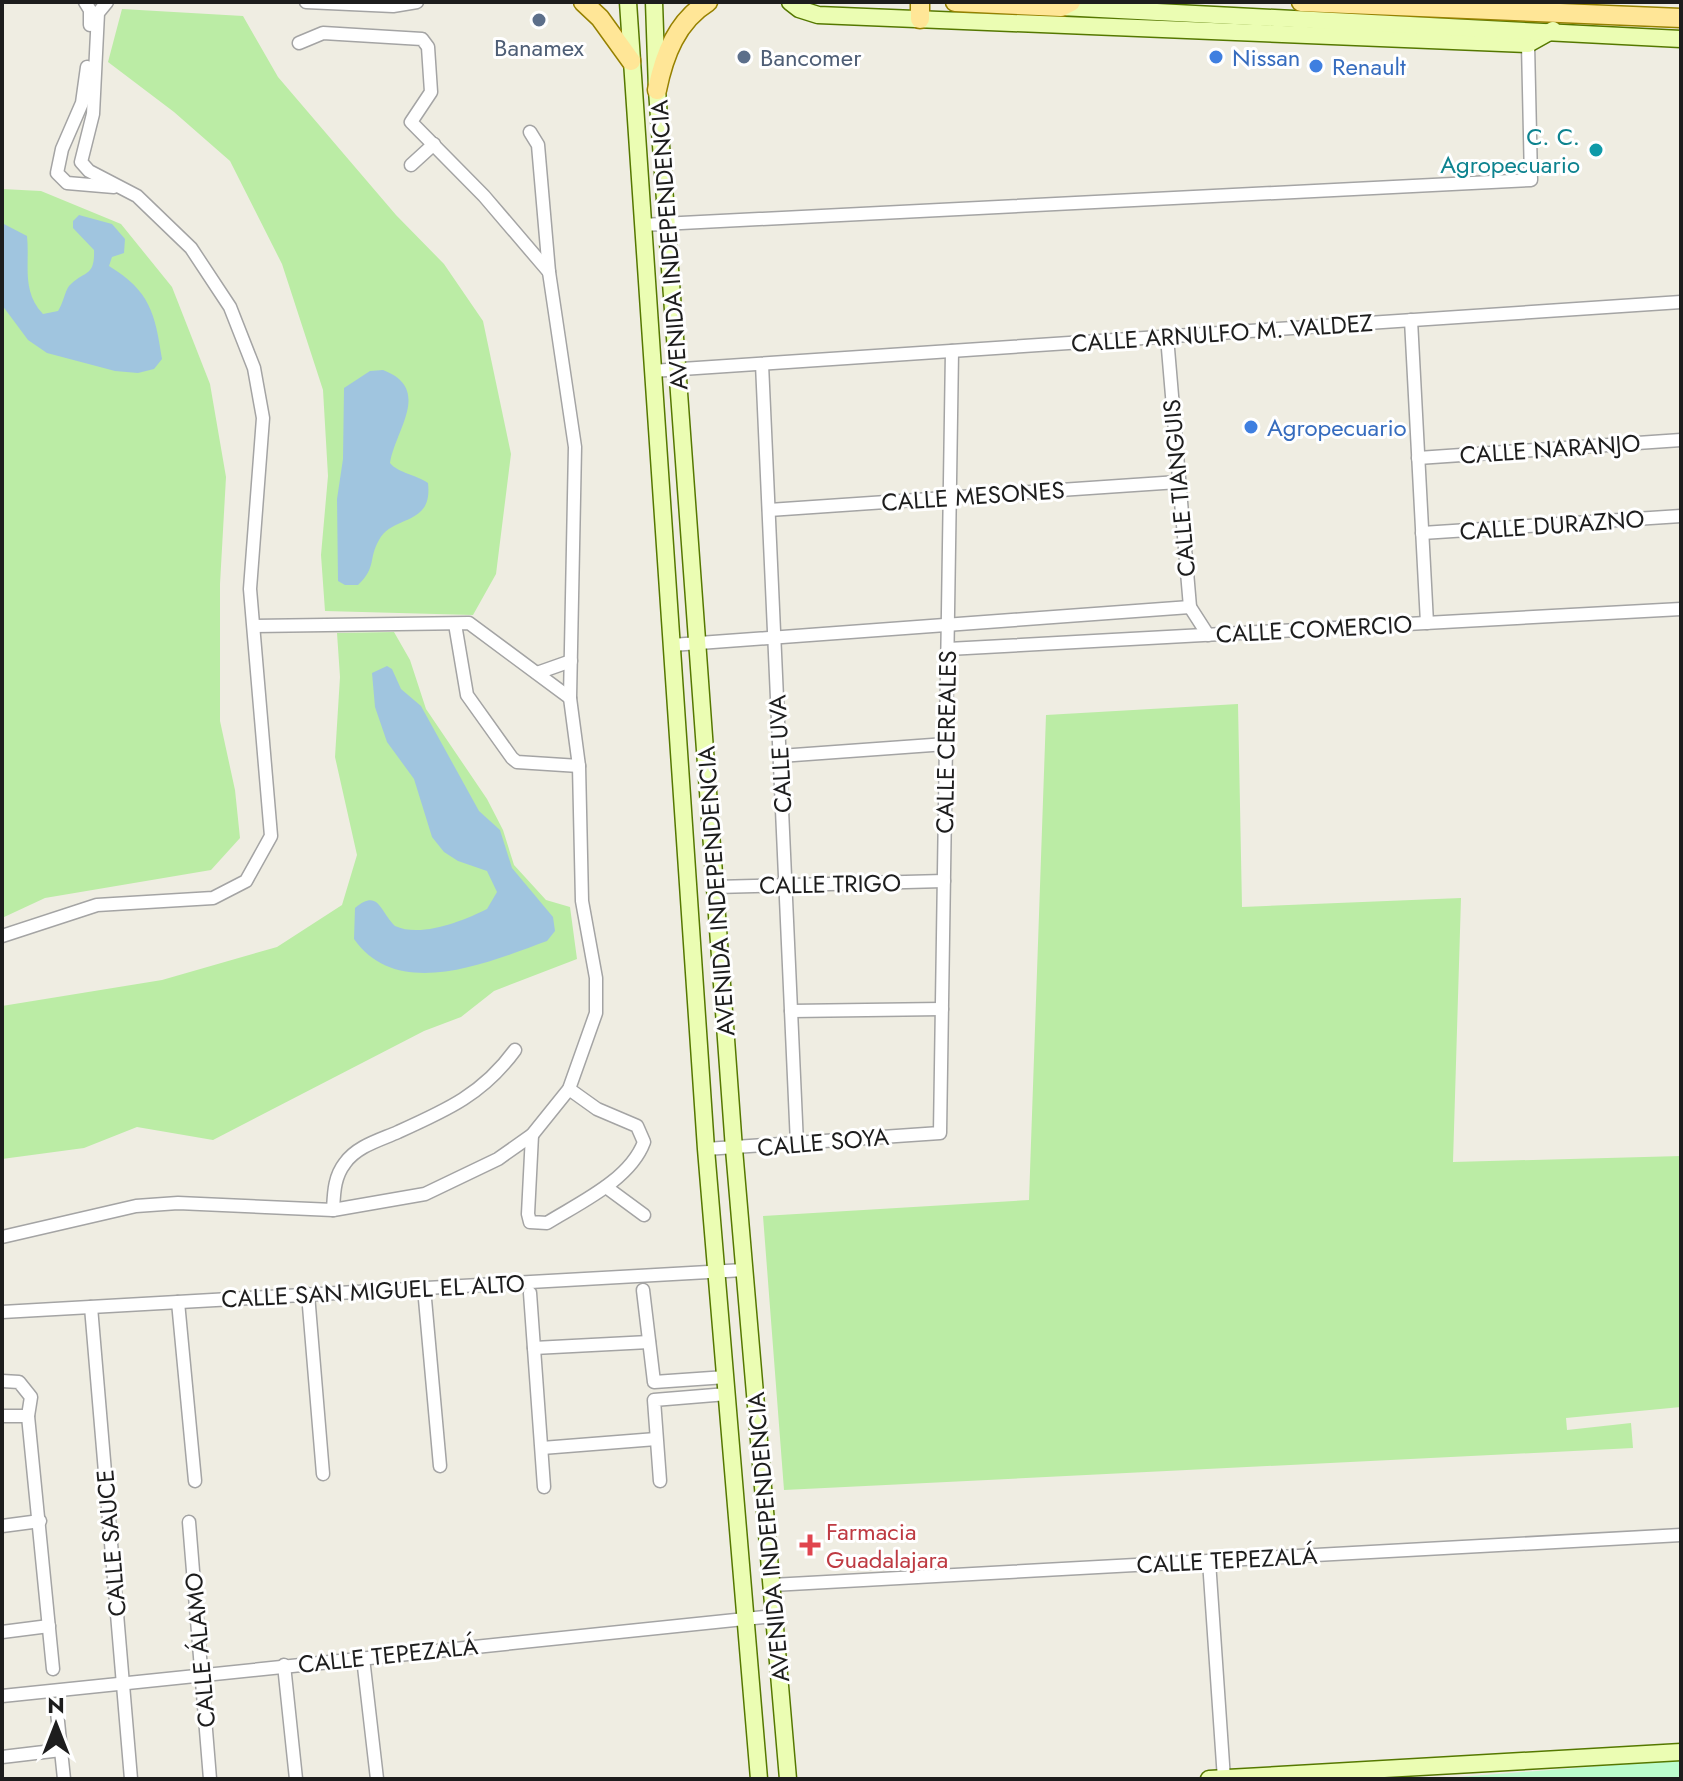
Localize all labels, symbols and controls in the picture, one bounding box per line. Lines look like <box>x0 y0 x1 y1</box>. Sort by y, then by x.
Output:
marker: Banamex <box>530 11 548 29</box>
place label: Banamex <box>494 30 585 65</box>
place label: Bancomer <box>760 40 862 75</box>
place label: Nissan <box>1232 40 1300 75</box>
marker: Bancomer <box>735 48 753 66</box>
marker: Nissan <box>1207 48 1225 66</box>
place label: Renault <box>1332 49 1406 84</box>
marker: Renault <box>1307 57 1325 75</box>
street label: AVENIDA INDEPENDENCIA <box>641 99 697 391</box>
place label: C. C. Agropecuario <box>1440 119 1580 182</box>
marker: C. C. Agropecuario <box>1587 141 1605 159</box>
street label: CALLE ARNULFO M. VALDEZ <box>1070 305 1374 361</box>
street label: CALLE TIANGUIS <box>1154 398 1204 578</box>
place label: Agropecuario <box>1267 410 1407 445</box>
marker: Agropecuario <box>1242 418 1260 436</box>
street label: CALLE NARANJO <box>1459 425 1641 473</box>
street label: CALLE MESONES <box>880 472 1066 520</box>
street label: CALLE DURAZNO <box>1458 501 1646 549</box>
street label: CALLE COMERCIO <box>1215 606 1413 652</box>
street label: CALLE CEREALES <box>927 650 965 834</box>
street label: CALLE UVA <box>759 694 801 814</box>
street label: AVENIDA INDEPENDENCIA <box>688 745 744 1037</box>
street label: CALLE TRIGO <box>759 865 901 903</box>
street label: CALLE SOYA <box>756 1119 891 1165</box>
street label: CALLE SAN MIGUEL EL ALTO <box>220 1266 526 1316</box>
street label: AVENIDA INDEPENDENCIA <box>738 1390 798 1683</box>
street label: CALLE SAUCE <box>87 1468 135 1618</box>
place label: Farmacia Guadalajara <box>826 1514 948 1577</box>
marker: Farmacia Guadalajara <box>801 1536 819 1554</box>
street label: CALLE TEPEZALÁ <box>1136 1538 1318 1582</box>
street label: CALLE ÁLAMO <box>176 1571 224 1729</box>
street label: CALLE TEPEZALÁ <box>296 1628 480 1682</box>
north arrow <box>16 1685 96 1765</box>
text: N <box>47 1689 65 1721</box>

